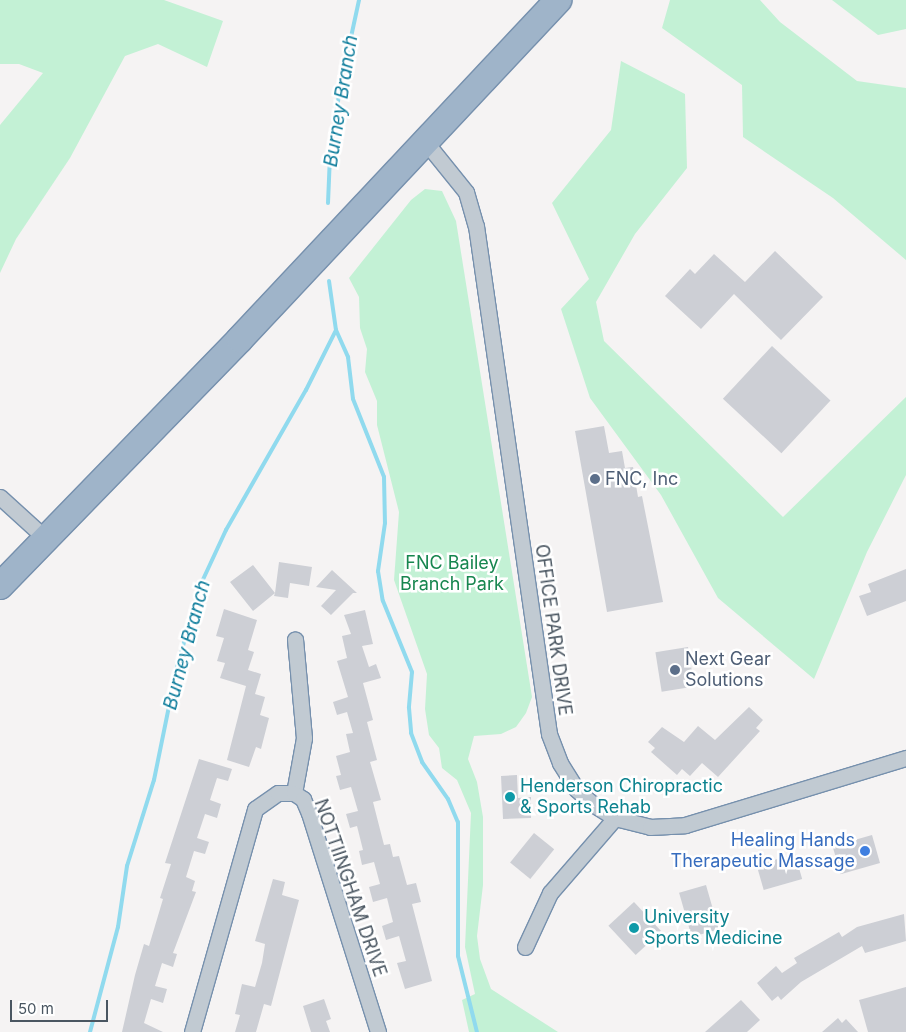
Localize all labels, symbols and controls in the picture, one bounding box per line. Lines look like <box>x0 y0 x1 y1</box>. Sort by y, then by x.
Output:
water label: Burney Branch <box>319 33 363 169</box>
place label: FNC, Inc <box>605 468 678 490</box>
marker: FNC, Inc <box>589 473 601 485</box>
street label: OFFICE PARK DRIVE <box>530 543 576 717</box>
park label: FNC Bailey Branch Park <box>400 553 504 596</box>
water label: Burney Branch <box>159 578 215 712</box>
place label: Next Gear Solutions <box>685 649 771 692</box>
marker: Next Gear Solutions <box>669 664 681 676</box>
place label: Henderson Chiropractic & Sports Rehab <box>520 776 723 819</box>
marker: Henderson Chiropractic & Sports Rehab <box>504 791 516 803</box>
street label: NOTTIINGHAM DRIVE <box>309 796 391 980</box>
place label: Healing Hands Therapeutic Massage <box>671 830 855 872</box>
marker: Healing Hands Therapeutic Massage <box>859 845 871 857</box>
place label: University Sports Medicine <box>644 907 783 950</box>
marker: University Sports Medicine <box>628 922 640 934</box>
scale bar <box>12 990 110 1022</box>
text: 50 m <box>18 999 54 1018</box>

